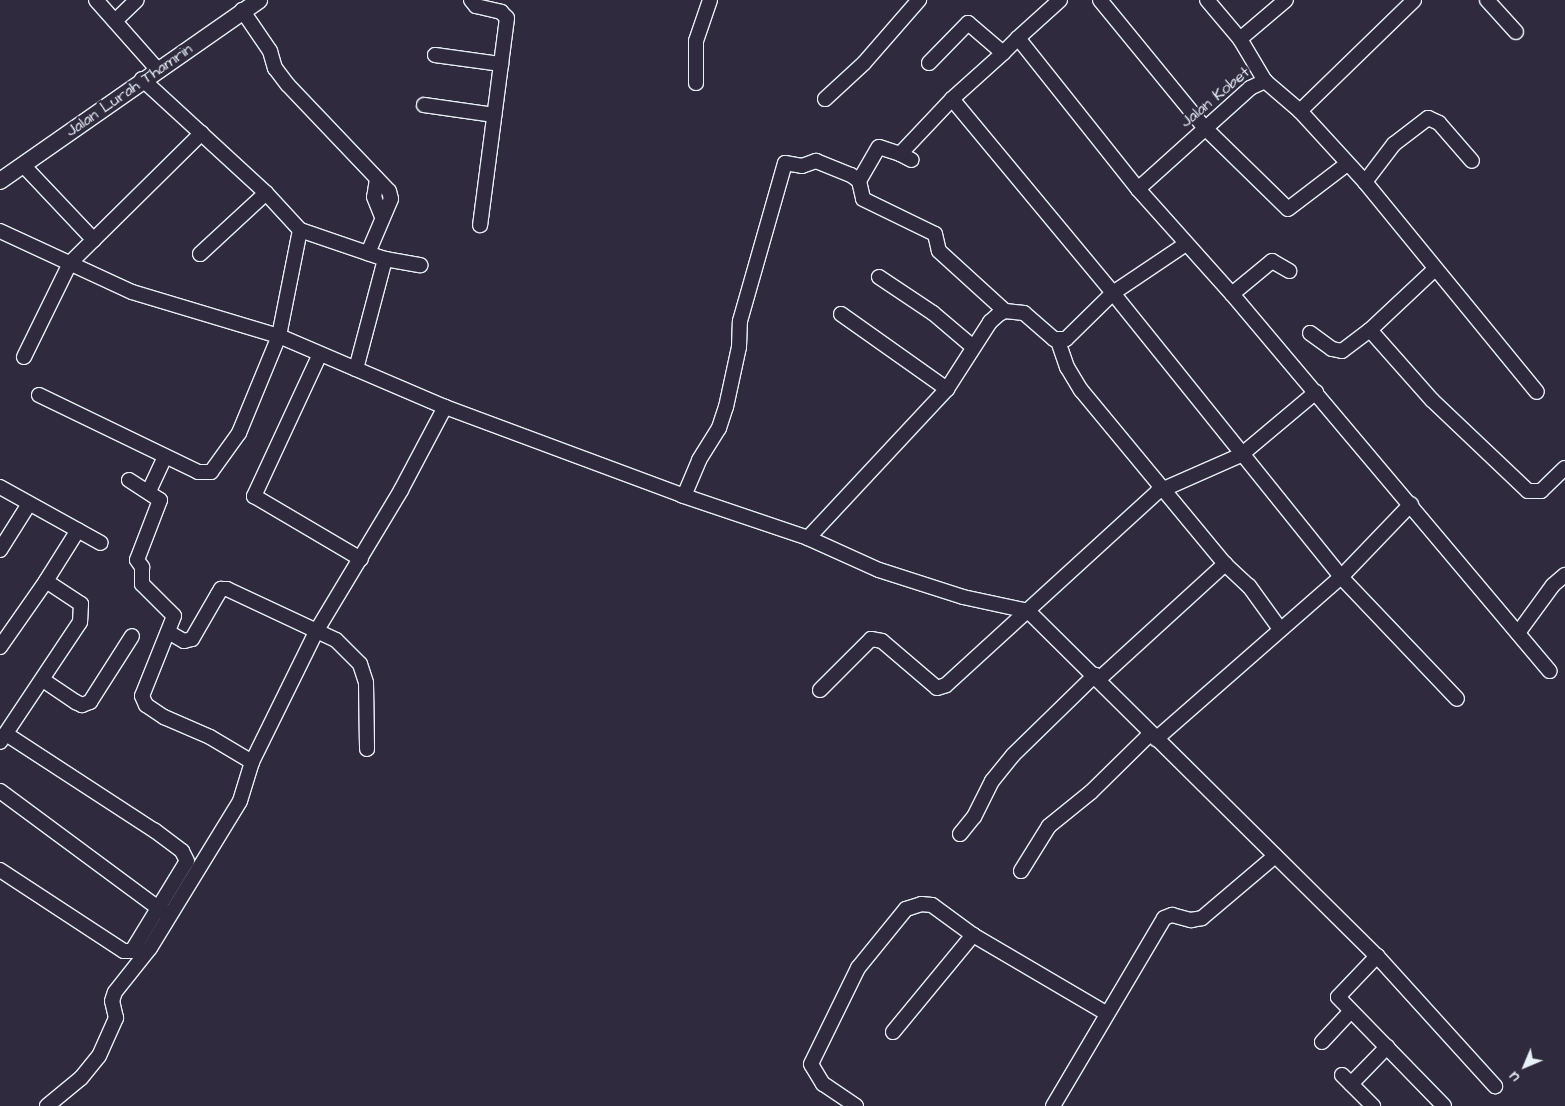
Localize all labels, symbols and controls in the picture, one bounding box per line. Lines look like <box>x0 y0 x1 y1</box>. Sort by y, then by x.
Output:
street label: Jalan Lurah Thamrin <box>62 39 196 141</box>
street label: Jalan Kobet <box>1176 62 1254 132</box>
north arrow <box>1500 1041 1550 1091</box>
text: U <box>1505 1067 1524 1086</box>

